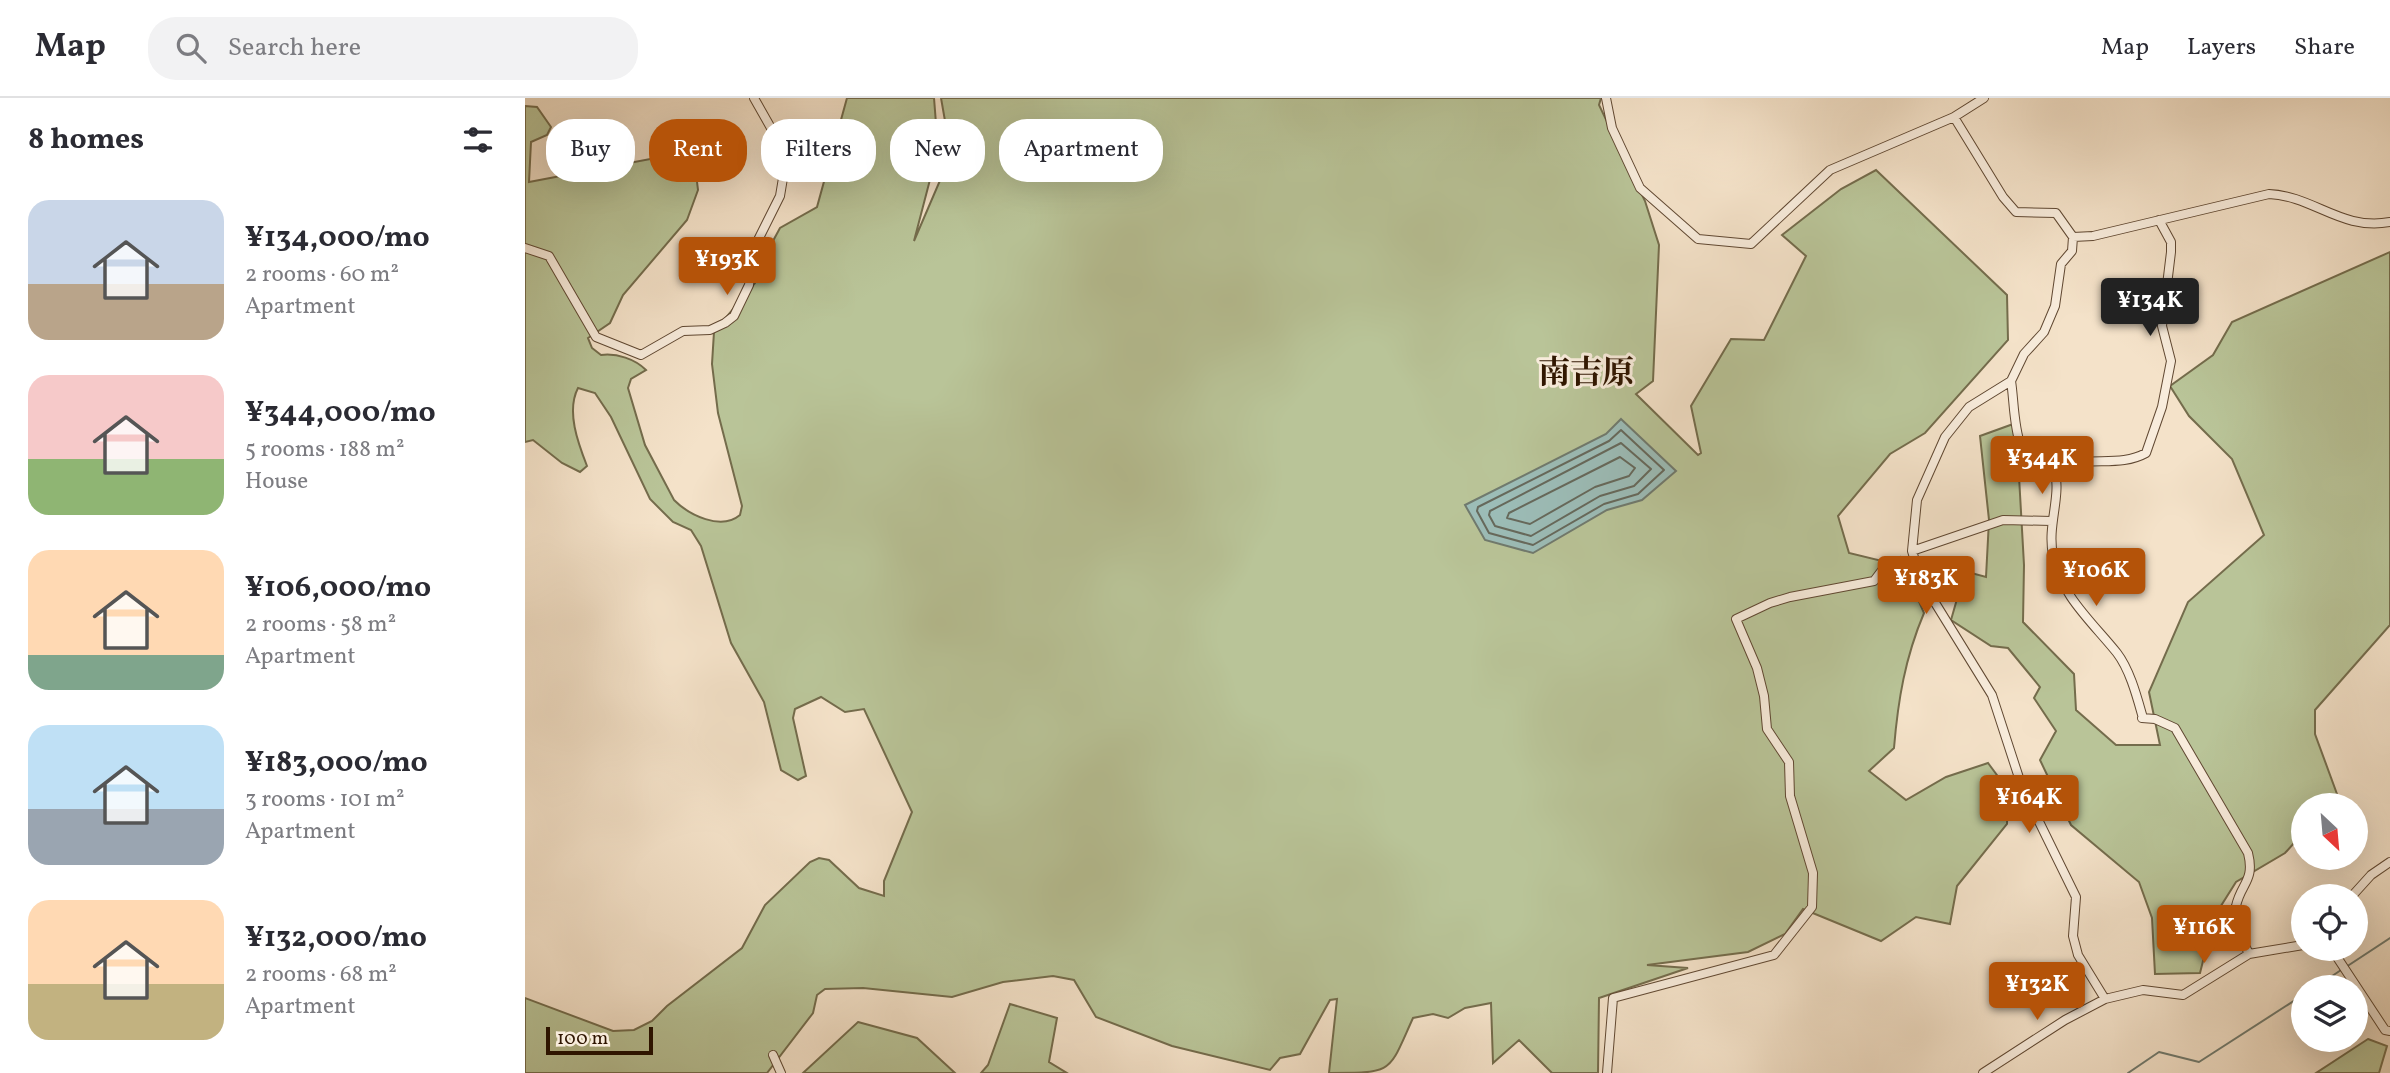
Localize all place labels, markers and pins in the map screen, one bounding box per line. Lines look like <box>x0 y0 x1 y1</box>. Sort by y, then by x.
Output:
pin: ¥193K <box>678 238 776 297</box>
pin: ¥134K <box>2101 278 2199 338</box>
pin: ¥344K <box>1993 436 2091 496</box>
pin: ¥106K <box>2047 548 2145 608</box>
pin: ¥183K <box>1877 556 1975 616</box>
pin: ¥164K <box>1980 776 2078 835</box>
pin: ¥116K <box>2155 906 2253 965</box>
pin: ¥132K <box>1988 962 2086 1022</box>

